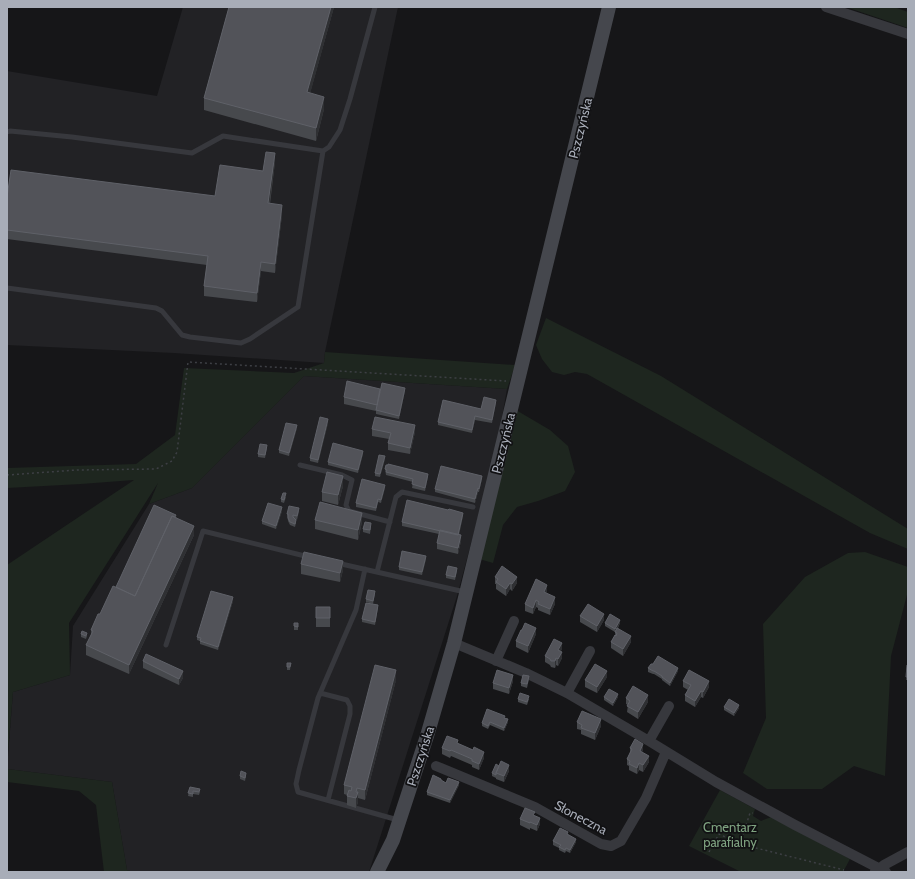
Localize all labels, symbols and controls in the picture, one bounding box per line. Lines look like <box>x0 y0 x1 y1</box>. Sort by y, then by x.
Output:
street label: Pszczyńska <box>565 95 595 160</box>
street label: Pszczyńska <box>488 410 518 475</box>
street label: Pszczyńska <box>403 723 437 788</box>
street label: Słoneczna <box>552 796 611 838</box>
park label: Cmentarz parafialny <box>703 819 757 850</box>

